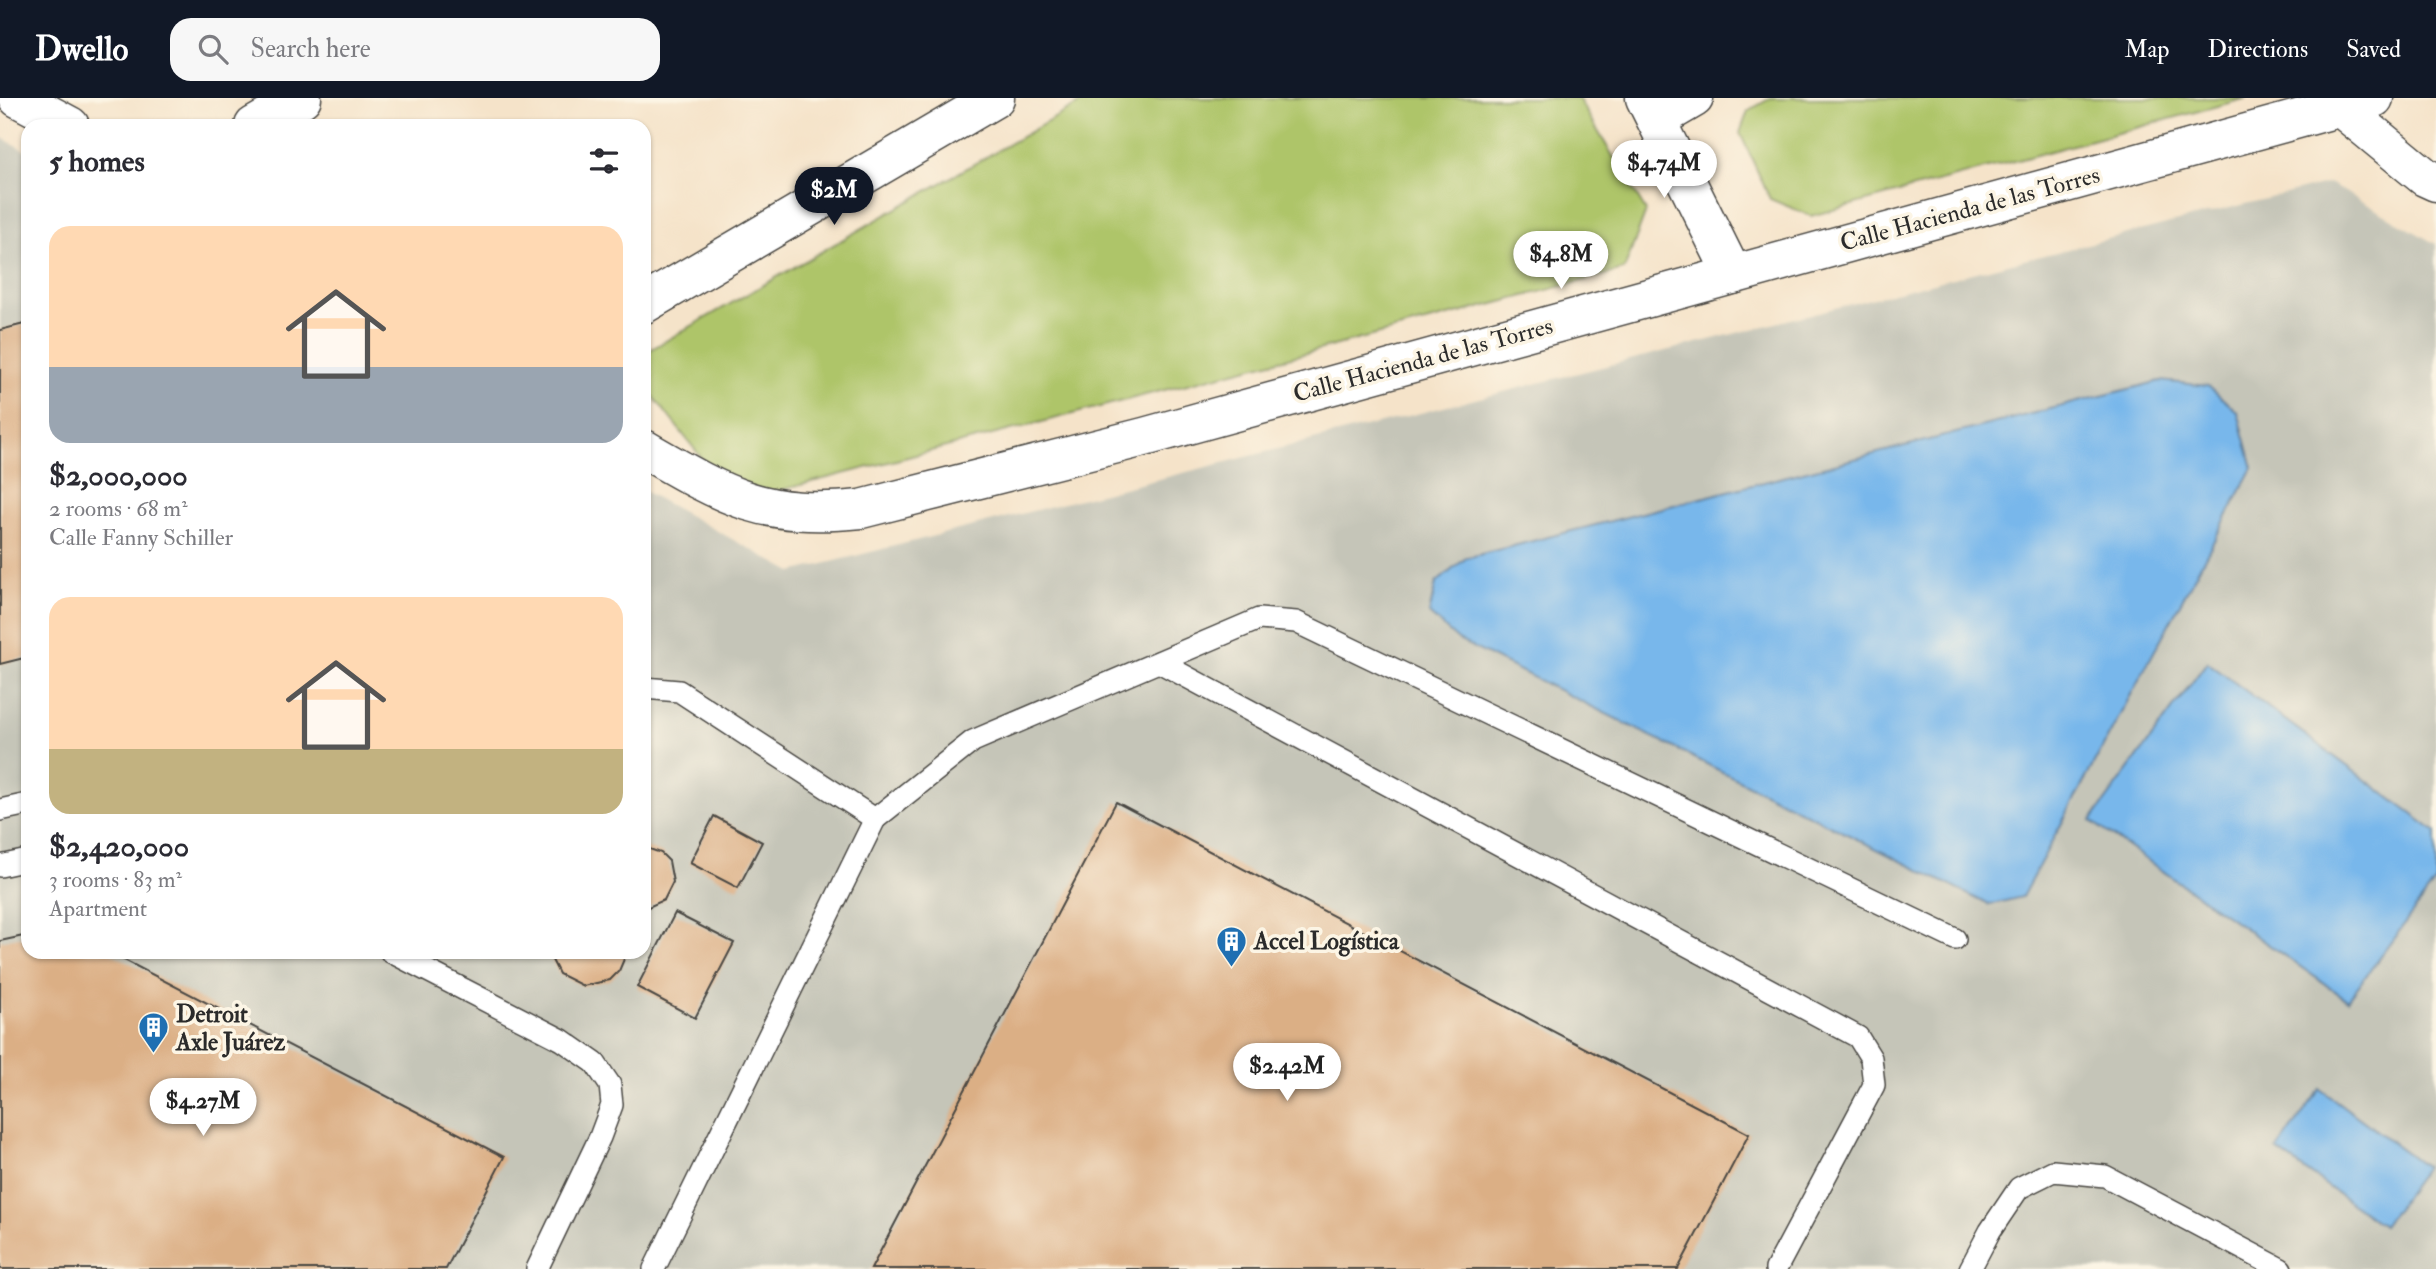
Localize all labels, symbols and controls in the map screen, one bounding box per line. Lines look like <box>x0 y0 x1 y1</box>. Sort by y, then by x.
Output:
search box <box>170 18 660 81</box>
text: Dwello <box>35 29 128 70</box>
icon: search <box>194 30 232 68</box>
text: Search here <box>250 33 371 65</box>
text: Map <box>2124 34 2169 65</box>
text: Directions <box>2207 34 2308 65</box>
text: Saved <box>2346 34 2401 65</box>
pin: $4.74M <box>1607 140 1721 200</box>
icon: filters <box>585 142 623 180</box>
text: 5 homes <box>49 143 145 180</box>
text: $4.74M <box>1627 148 1701 177</box>
street label: Calle Hacienda de las Torres <box>1837 159 2103 259</box>
pin: $2M <box>800 167 868 227</box>
text: $2M <box>811 175 857 204</box>
pin: $4.8M <box>1512 232 1610 291</box>
text: $4.8M <box>1529 239 1593 268</box>
icon: home <box>273 271 399 397</box>
street label: Calle Hacienda de las Torres <box>1290 310 1556 410</box>
text: $2,000,000 <box>49 457 188 494</box>
text: 2 rooms · 68 m² <box>49 494 188 523</box>
text: Calle Fanny Schiller <box>49 523 233 552</box>
icon: home <box>273 642 399 768</box>
text: $2,420,000 <box>49 828 189 865</box>
text: 3 rooms · 83 m² <box>49 865 182 894</box>
text: Apartment <box>49 894 147 923</box>
building icon: Accel Logística <box>1214 924 1248 968</box>
place label: Accel Logística <box>1253 926 1400 957</box>
place label: Detroit Axle Juárez <box>175 999 285 1058</box>
building icon: Detroit Axle Juárez <box>136 1011 170 1055</box>
pin: $2.42M <box>1230 1044 1344 1103</box>
text: $2.42M <box>1249 1051 1325 1080</box>
pin: $4.27M <box>146 1079 260 1138</box>
text: $4.27M <box>166 1086 240 1115</box>

